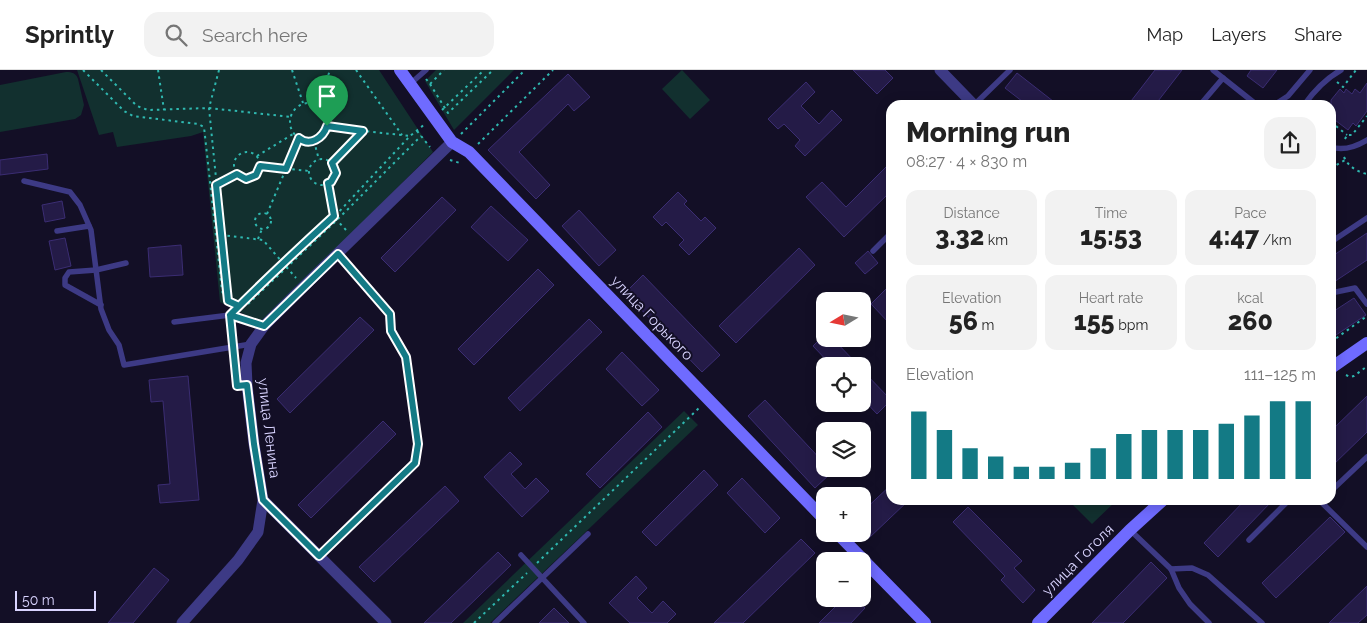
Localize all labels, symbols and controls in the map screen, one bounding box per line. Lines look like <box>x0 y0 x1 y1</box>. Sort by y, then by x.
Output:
search box <box>144 12 494 57</box>
text: Sprintly <box>25 20 114 49</box>
icon: search <box>162 21 190 49</box>
text: Search here <box>202 24 308 46</box>
text: Map <box>1147 24 1183 45</box>
text: Layers <box>1211 24 1266 45</box>
text: Share <box>1294 24 1342 45</box>
pin <box>306 75 348 126</box>
icon: arrive <box>313 82 341 110</box>
text: Morning run <box>906 116 1070 149</box>
button: share <box>1264 117 1316 169</box>
text: 08:27 · 4 × 830 m <box>906 152 1027 171</box>
text: Distance <box>944 205 1000 221</box>
text: Time <box>1095 205 1127 221</box>
text: Pace <box>1234 205 1266 221</box>
text: 3.32 <box>935 221 984 251</box>
text: 15:53 <box>1080 221 1142 251</box>
text: 4:47 <box>1209 221 1259 251</box>
text: km <box>984 232 1008 248</box>
text: /km <box>1259 232 1292 248</box>
street label: улица Горького <box>607 272 697 364</box>
text: Elevation <box>942 290 1001 306</box>
text: Heart rate <box>1079 290 1143 306</box>
text: kcal <box>1237 290 1263 306</box>
north arrow <box>816 292 871 348</box>
map controls <box>816 292 871 607</box>
text: 56 <box>949 306 978 336</box>
text: 155 <box>1074 306 1115 336</box>
text: 260 <box>1228 306 1273 336</box>
text: m <box>978 317 994 333</box>
text: bpm <box>1115 317 1148 333</box>
button: locate <box>816 357 871 412</box>
text: Elevation <box>906 365 974 384</box>
text: 111–125 m <box>1244 365 1316 384</box>
street label: улица Ленина <box>254 377 284 479</box>
button: layers <box>816 422 871 477</box>
button: + <box>816 487 871 542</box>
street label: улица Гоголя <box>1038 520 1118 600</box>
button: − <box>816 552 871 607</box>
scale bar <box>15 588 96 611</box>
text: 50 m <box>22 592 55 608</box>

